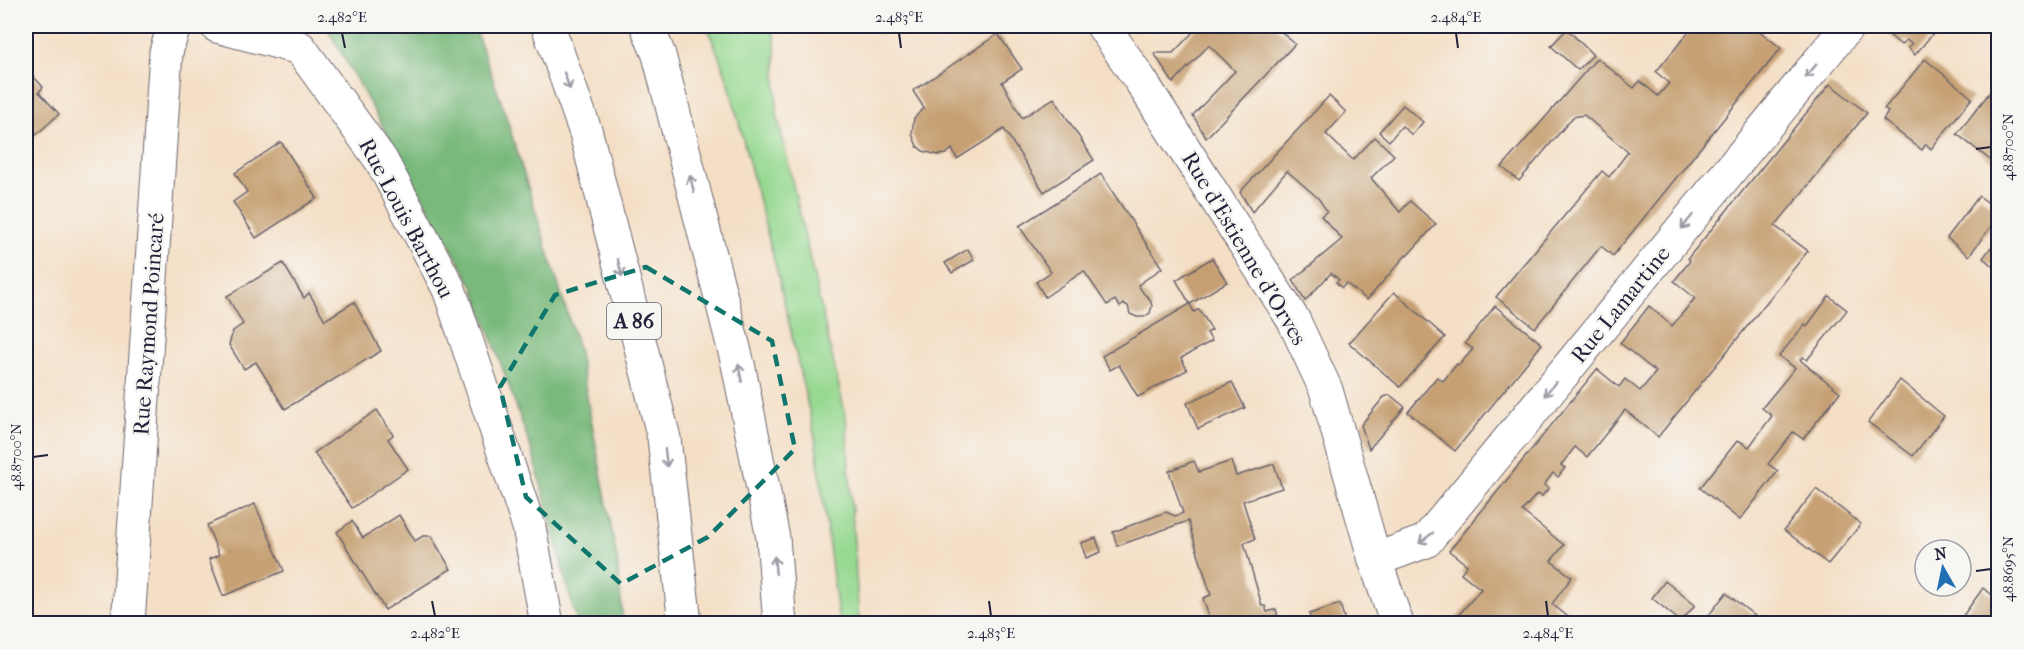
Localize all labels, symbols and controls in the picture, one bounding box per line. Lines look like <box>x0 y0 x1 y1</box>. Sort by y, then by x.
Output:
text: 2.482°E <box>317 8 367 26</box>
text: 2.483°E <box>875 8 923 26</box>
text: 2.484°E <box>1431 8 1481 26</box>
one-way arrow <box>1804 63 1817 79</box>
one-way arrow <box>563 71 574 90</box>
text: 48.8700°N <box>1999 113 2017 181</box>
street label: Rue Louis Barthou <box>353 134 459 303</box>
street label: Rue d'Estienne d'Orves <box>1176 147 1312 350</box>
one-way arrow <box>686 175 698 194</box>
street label: Rue Raymond Poincaré <box>128 212 170 436</box>
one-way arrow <box>1681 214 1694 230</box>
street label: Rue Lamartine <box>1566 241 1676 368</box>
one-way arrow <box>615 258 627 277</box>
road number: A 86 <box>607 303 661 339</box>
one-way arrow <box>734 364 745 384</box>
one-way arrow <box>1544 381 1557 397</box>
text: 48.8700°N <box>7 423 25 491</box>
one-way arrow <box>661 447 672 467</box>
one-way arrow <box>1418 531 1434 544</box>
text: 48.8695°N <box>1999 535 2017 602</box>
north arrow <box>1913 538 1973 598</box>
text: N <box>1933 543 1949 564</box>
one-way arrow <box>769 556 780 576</box>
text: 2.482°E <box>410 624 460 642</box>
text: 2.483°E <box>967 624 1015 642</box>
text: 2.484°E <box>1523 624 1573 642</box>

